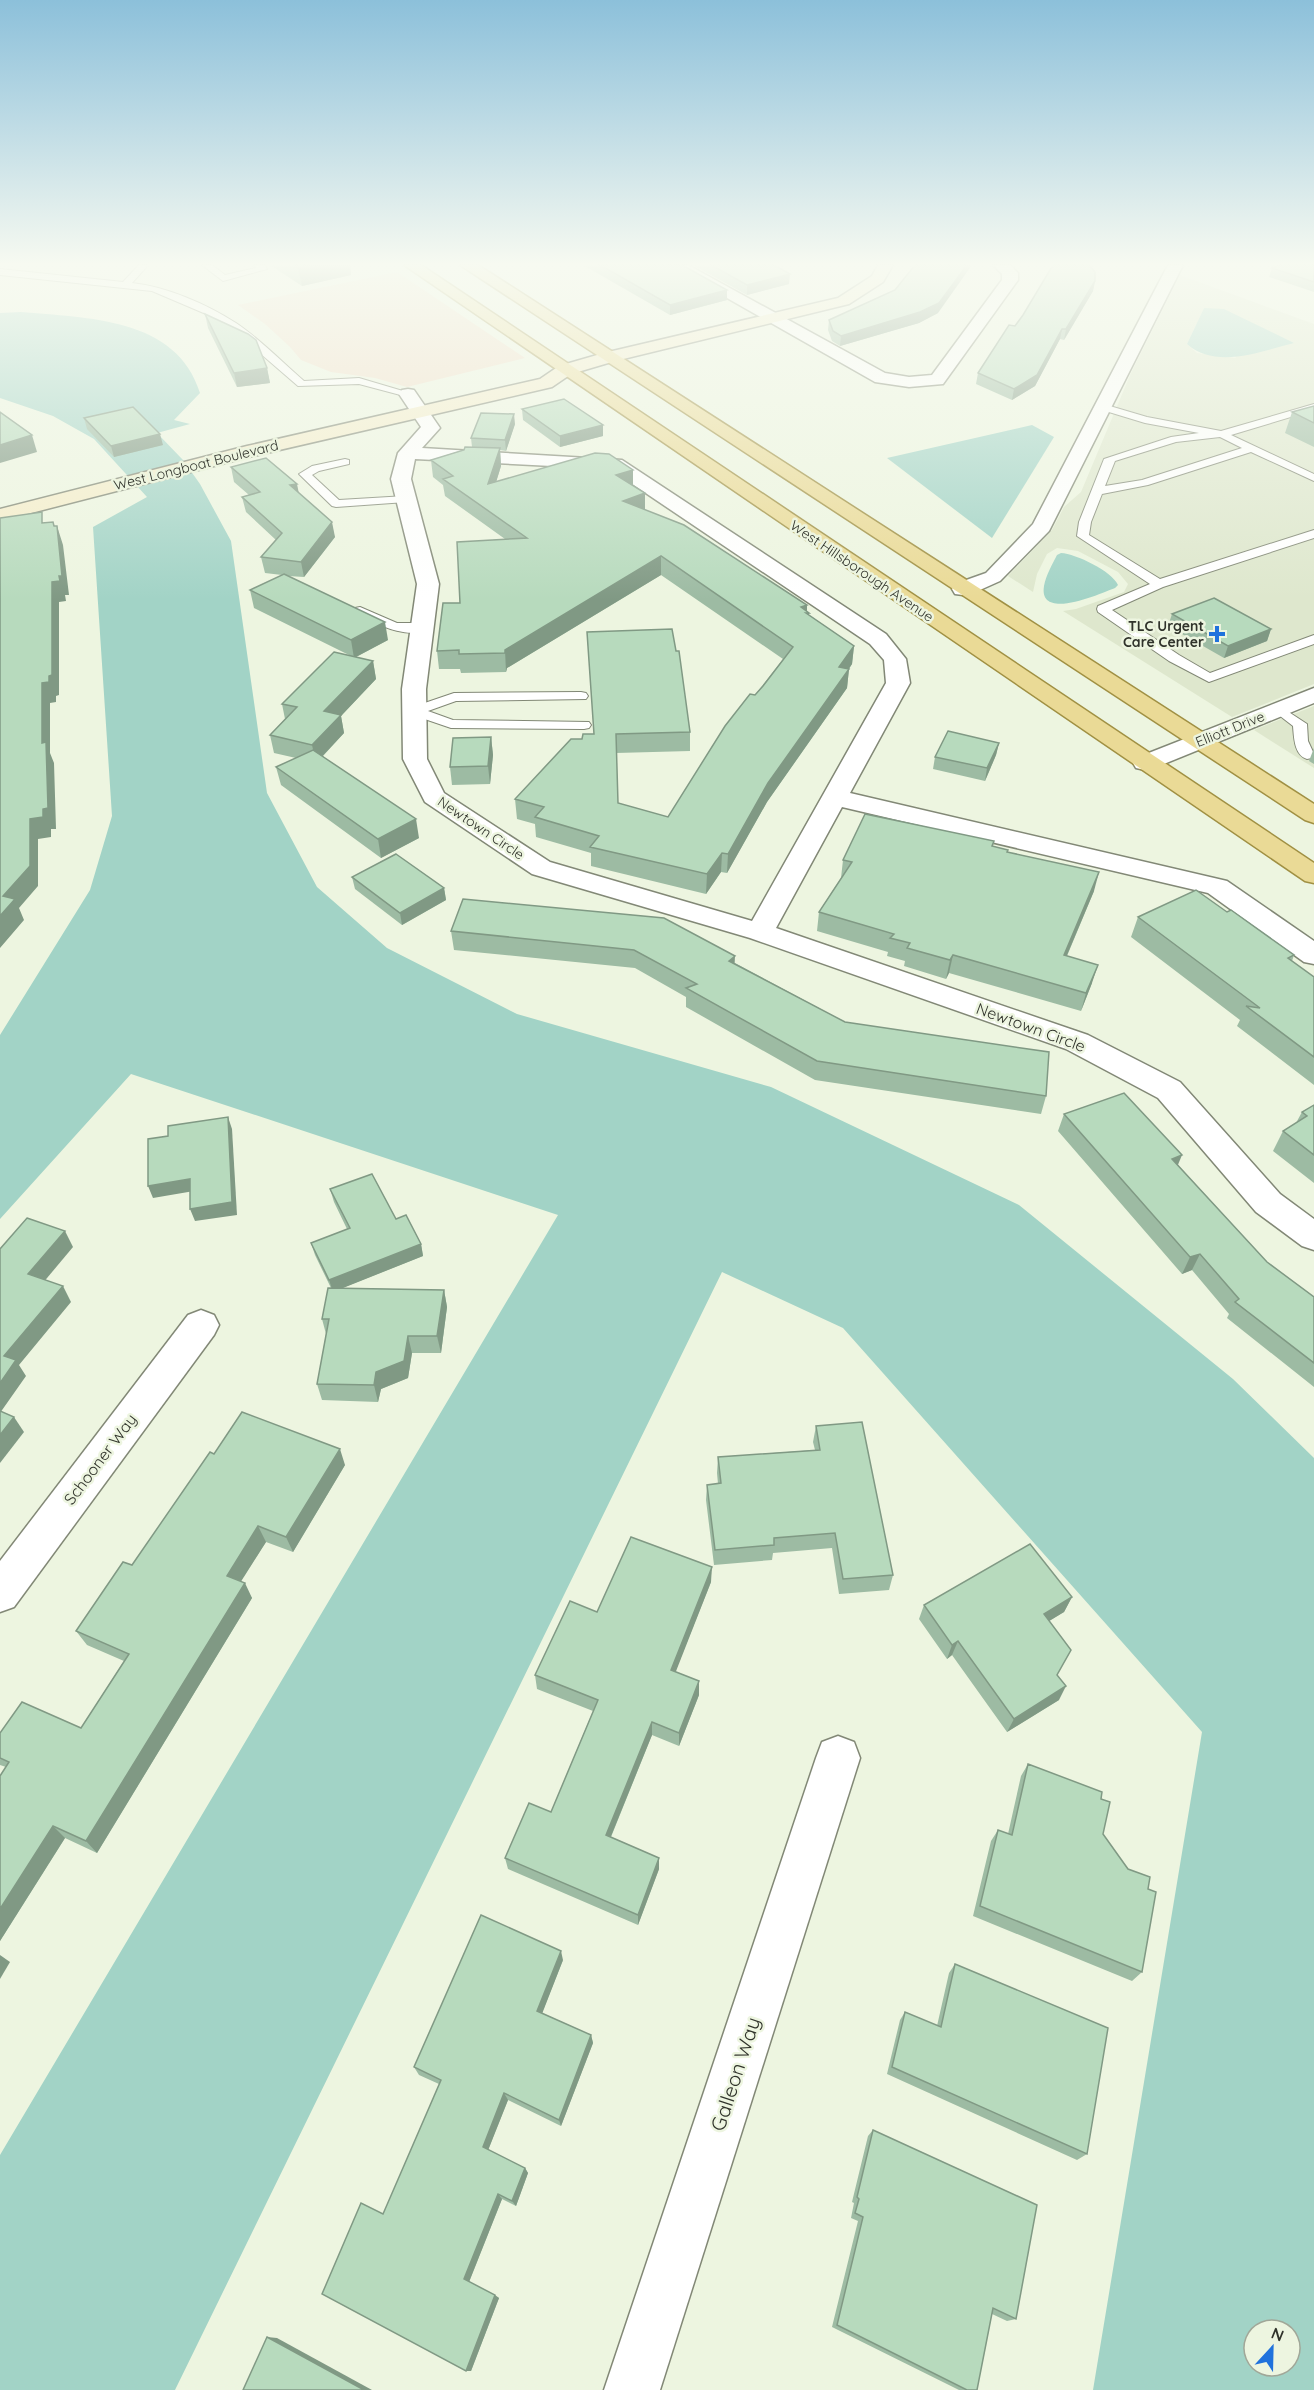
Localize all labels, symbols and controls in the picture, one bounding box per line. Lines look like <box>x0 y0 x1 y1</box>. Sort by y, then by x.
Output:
street label: West Longboat Boulevard <box>112 436 280 494</box>
street label: West Hillsborough Avenue <box>787 516 937 626</box>
place label: TLC Urgent Care Center <box>1123 617 1204 651</box>
marker: TLC Urgent Care Center <box>1208 625 1226 643</box>
street label: Elliott Drive <box>1193 707 1267 751</box>
street label: Newtown Circle <box>434 792 528 864</box>
street label: Newtown Circle <box>974 998 1088 1056</box>
street label: Schooner Way <box>59 1410 141 1508</box>
street label: Galleon Way <box>705 2014 765 2134</box>
north arrow <box>1242 2318 1302 2378</box>
text: N <box>1268 2323 1287 2346</box>

